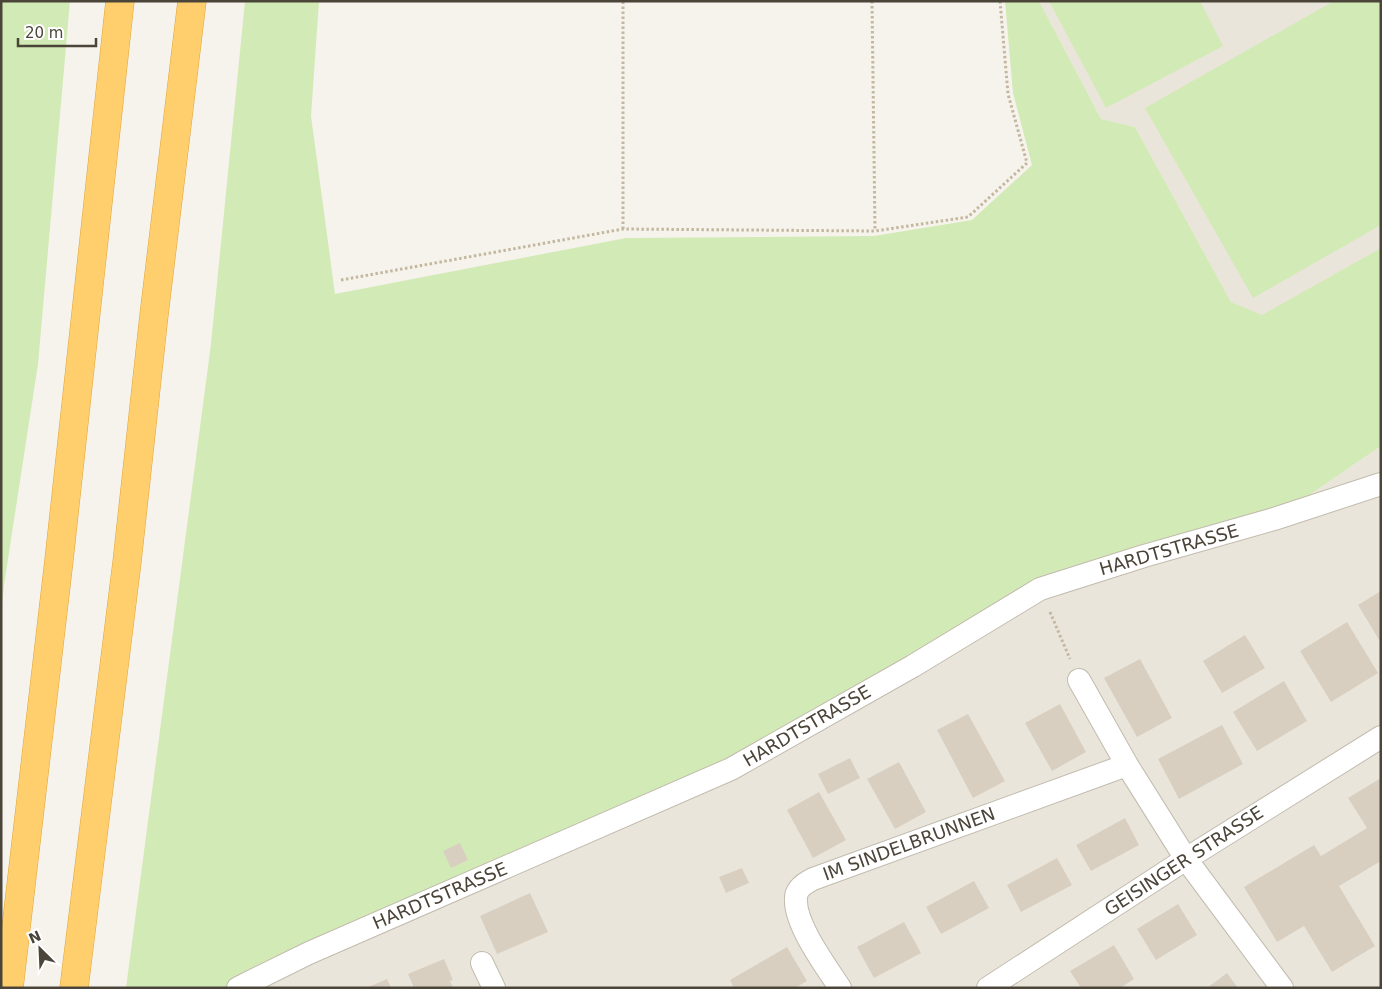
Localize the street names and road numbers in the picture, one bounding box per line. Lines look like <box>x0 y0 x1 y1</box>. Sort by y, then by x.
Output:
street label: HARDTSTRASSE <box>1097 520 1241 579</box>
street label: HARDTSTRASSE <box>739 680 874 771</box>
street label: GEISINGER STRASSE <box>1100 801 1267 920</box>
street label: IM SINDELBRUNNEN <box>820 803 998 884</box>
street label: HARDTSTRASSE <box>369 858 510 933</box>

